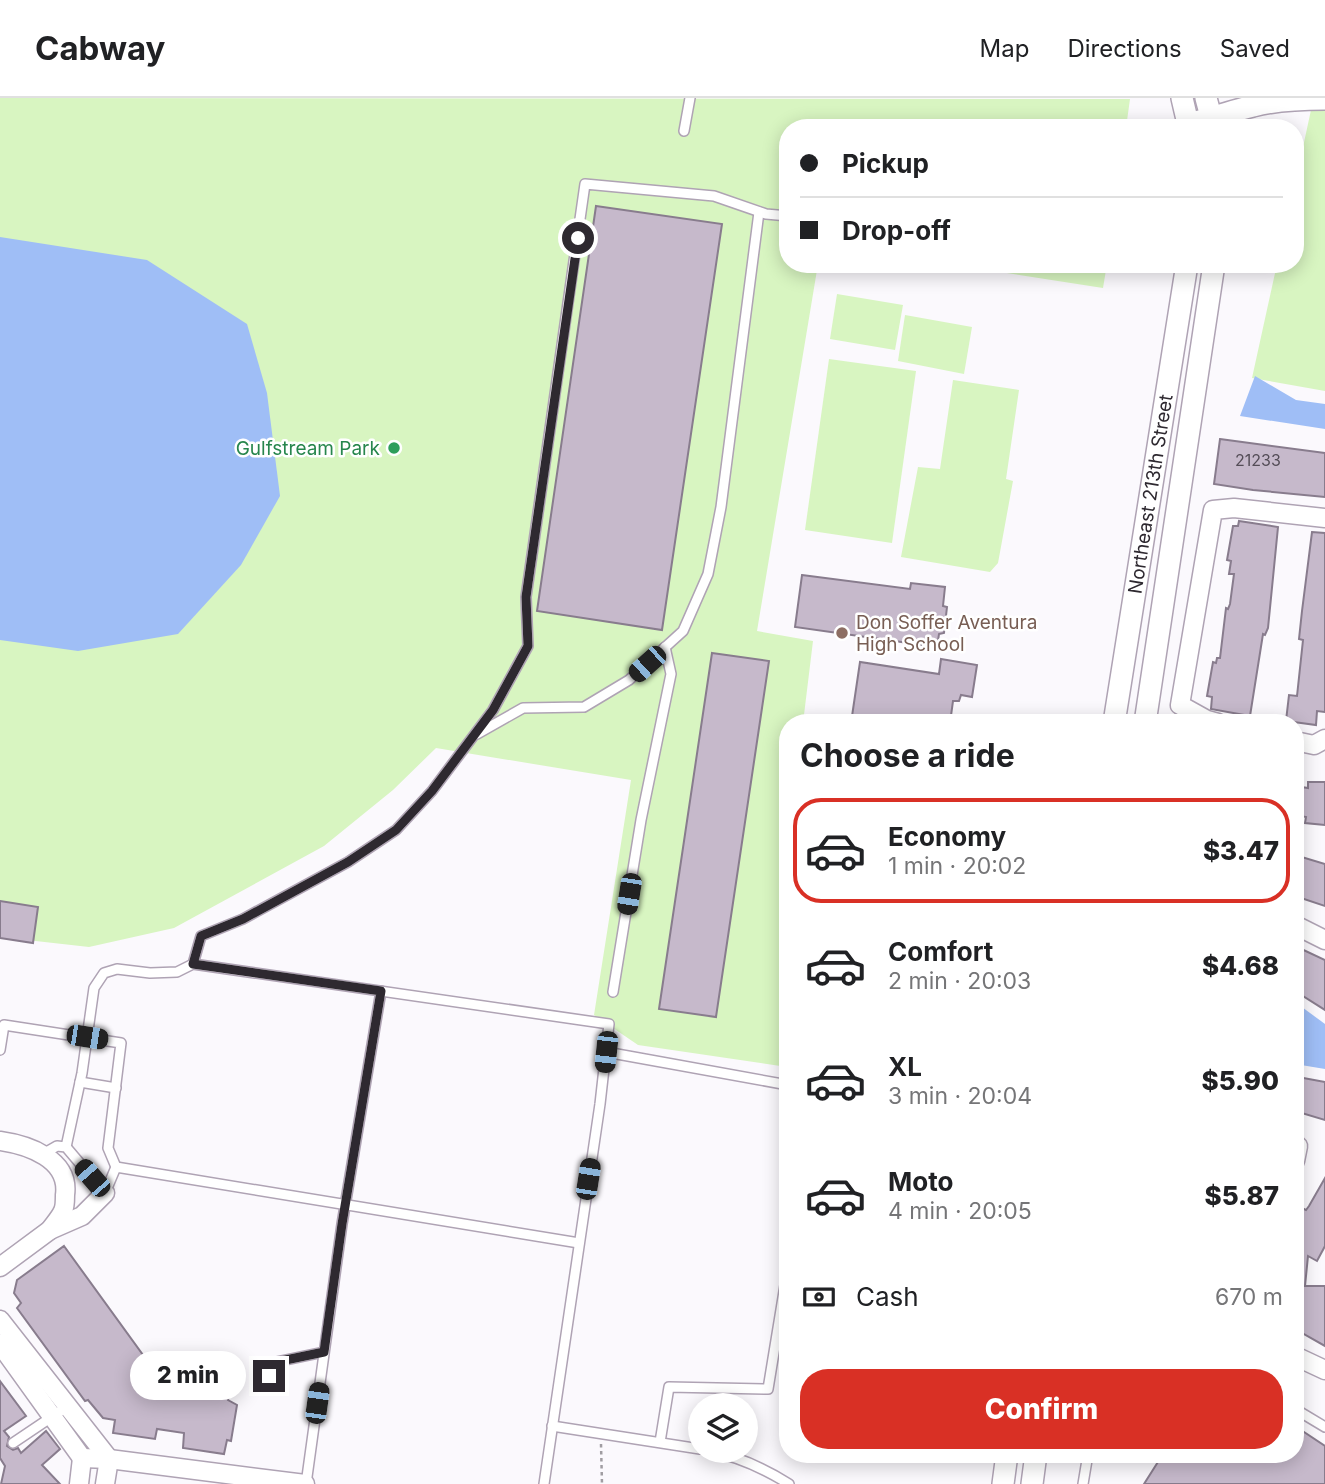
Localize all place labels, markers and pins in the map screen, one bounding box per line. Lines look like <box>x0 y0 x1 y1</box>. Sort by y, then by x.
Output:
place label: Gulfstream Park <box>236 437 381 460</box>
marker: Gulfstream Park <box>386 440 402 456</box>
place label: Don Soffer Aventura High School <box>856 611 1037 656</box>
marker: Don Soffer Aventura High School <box>834 625 850 641</box>

